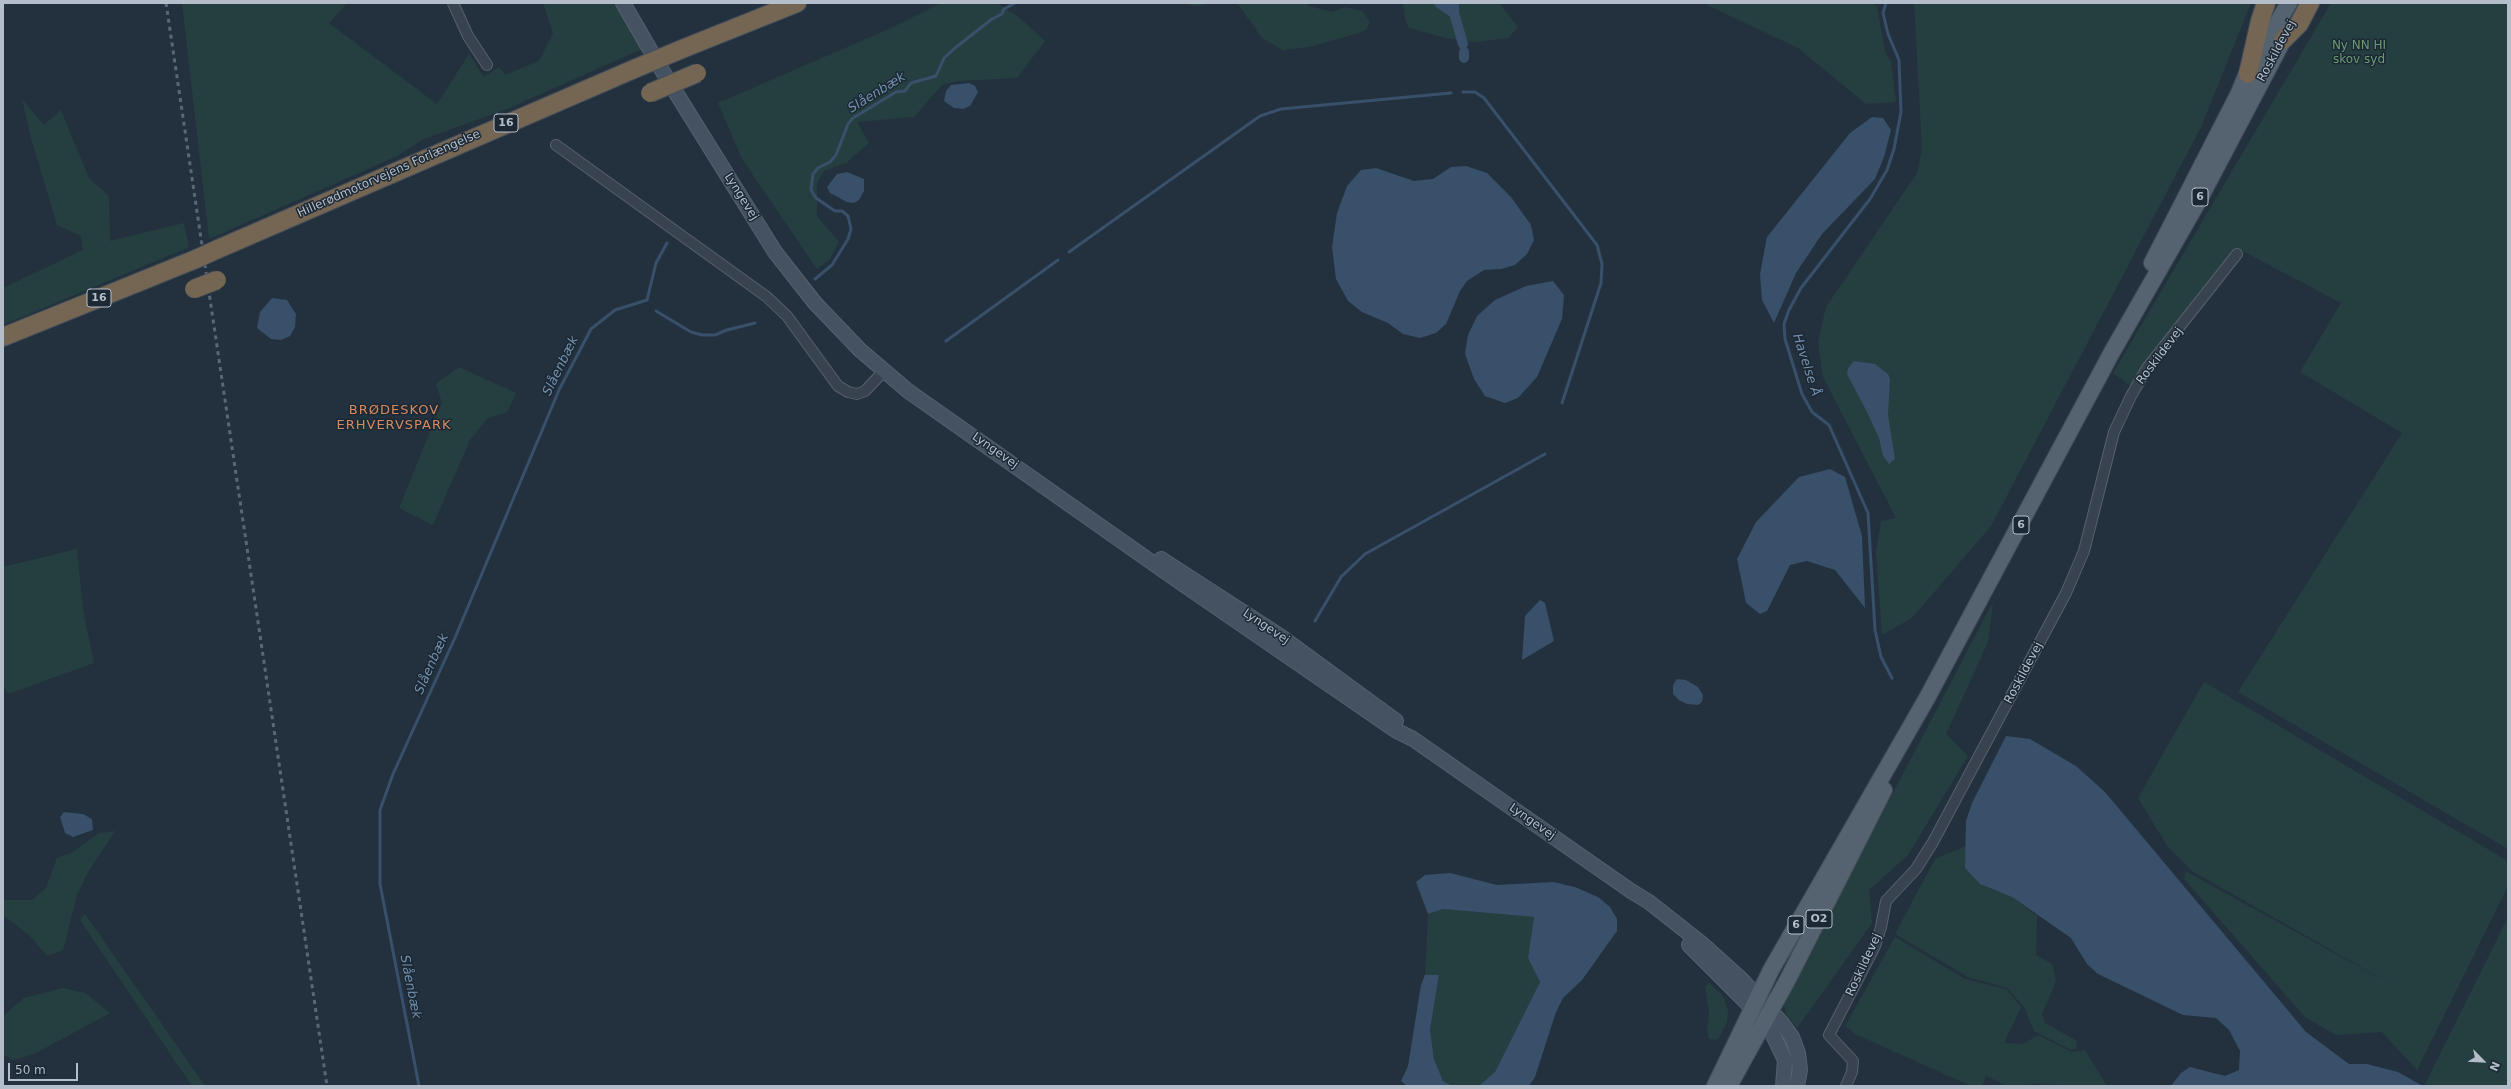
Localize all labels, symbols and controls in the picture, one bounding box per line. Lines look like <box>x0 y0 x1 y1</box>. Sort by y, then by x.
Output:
street label: Roskildevej <box>2255 18 2299 84</box>
park label: Ny NN HI skov syd <box>2332 39 2386 67</box>
water label: Slåenbæk <box>845 69 909 117</box>
road number: 16 <box>494 114 518 132</box>
street label: Hillerødmotorvejens Forlængelse <box>295 127 483 221</box>
street label: Lyngevej <box>721 171 761 223</box>
road number: 6 <box>2192 188 2208 206</box>
road number: 16 <box>87 289 111 307</box>
street label: Roskildevej <box>2134 325 2186 387</box>
water label: Havelse Å <box>1789 332 1823 398</box>
water label: Slåenbæk <box>540 333 582 399</box>
district label: BRØDESKOV ERHVERVSPARK <box>336 403 452 434</box>
street label: Lyngevej <box>969 430 1021 472</box>
road number: 6 <box>2013 516 2029 534</box>
street label: Lyngevej <box>1240 606 1292 648</box>
water label: Slåenbæk <box>412 631 452 697</box>
street label: Roskildevej <box>2002 640 2046 706</box>
street label: Lyngevej <box>1506 801 1558 843</box>
road number: O2 <box>1806 910 1832 928</box>
road number: 6 <box>1788 916 1804 934</box>
street label: Roskildevej <box>1843 931 1885 999</box>
water label: Slåenbæk <box>396 954 424 1020</box>
north arrow <box>2463 1041 2503 1081</box>
scale bar <box>10 1055 80 1081</box>
text: N <box>2487 1059 2502 1073</box>
text: 50 m <box>15 1063 46 1077</box>

